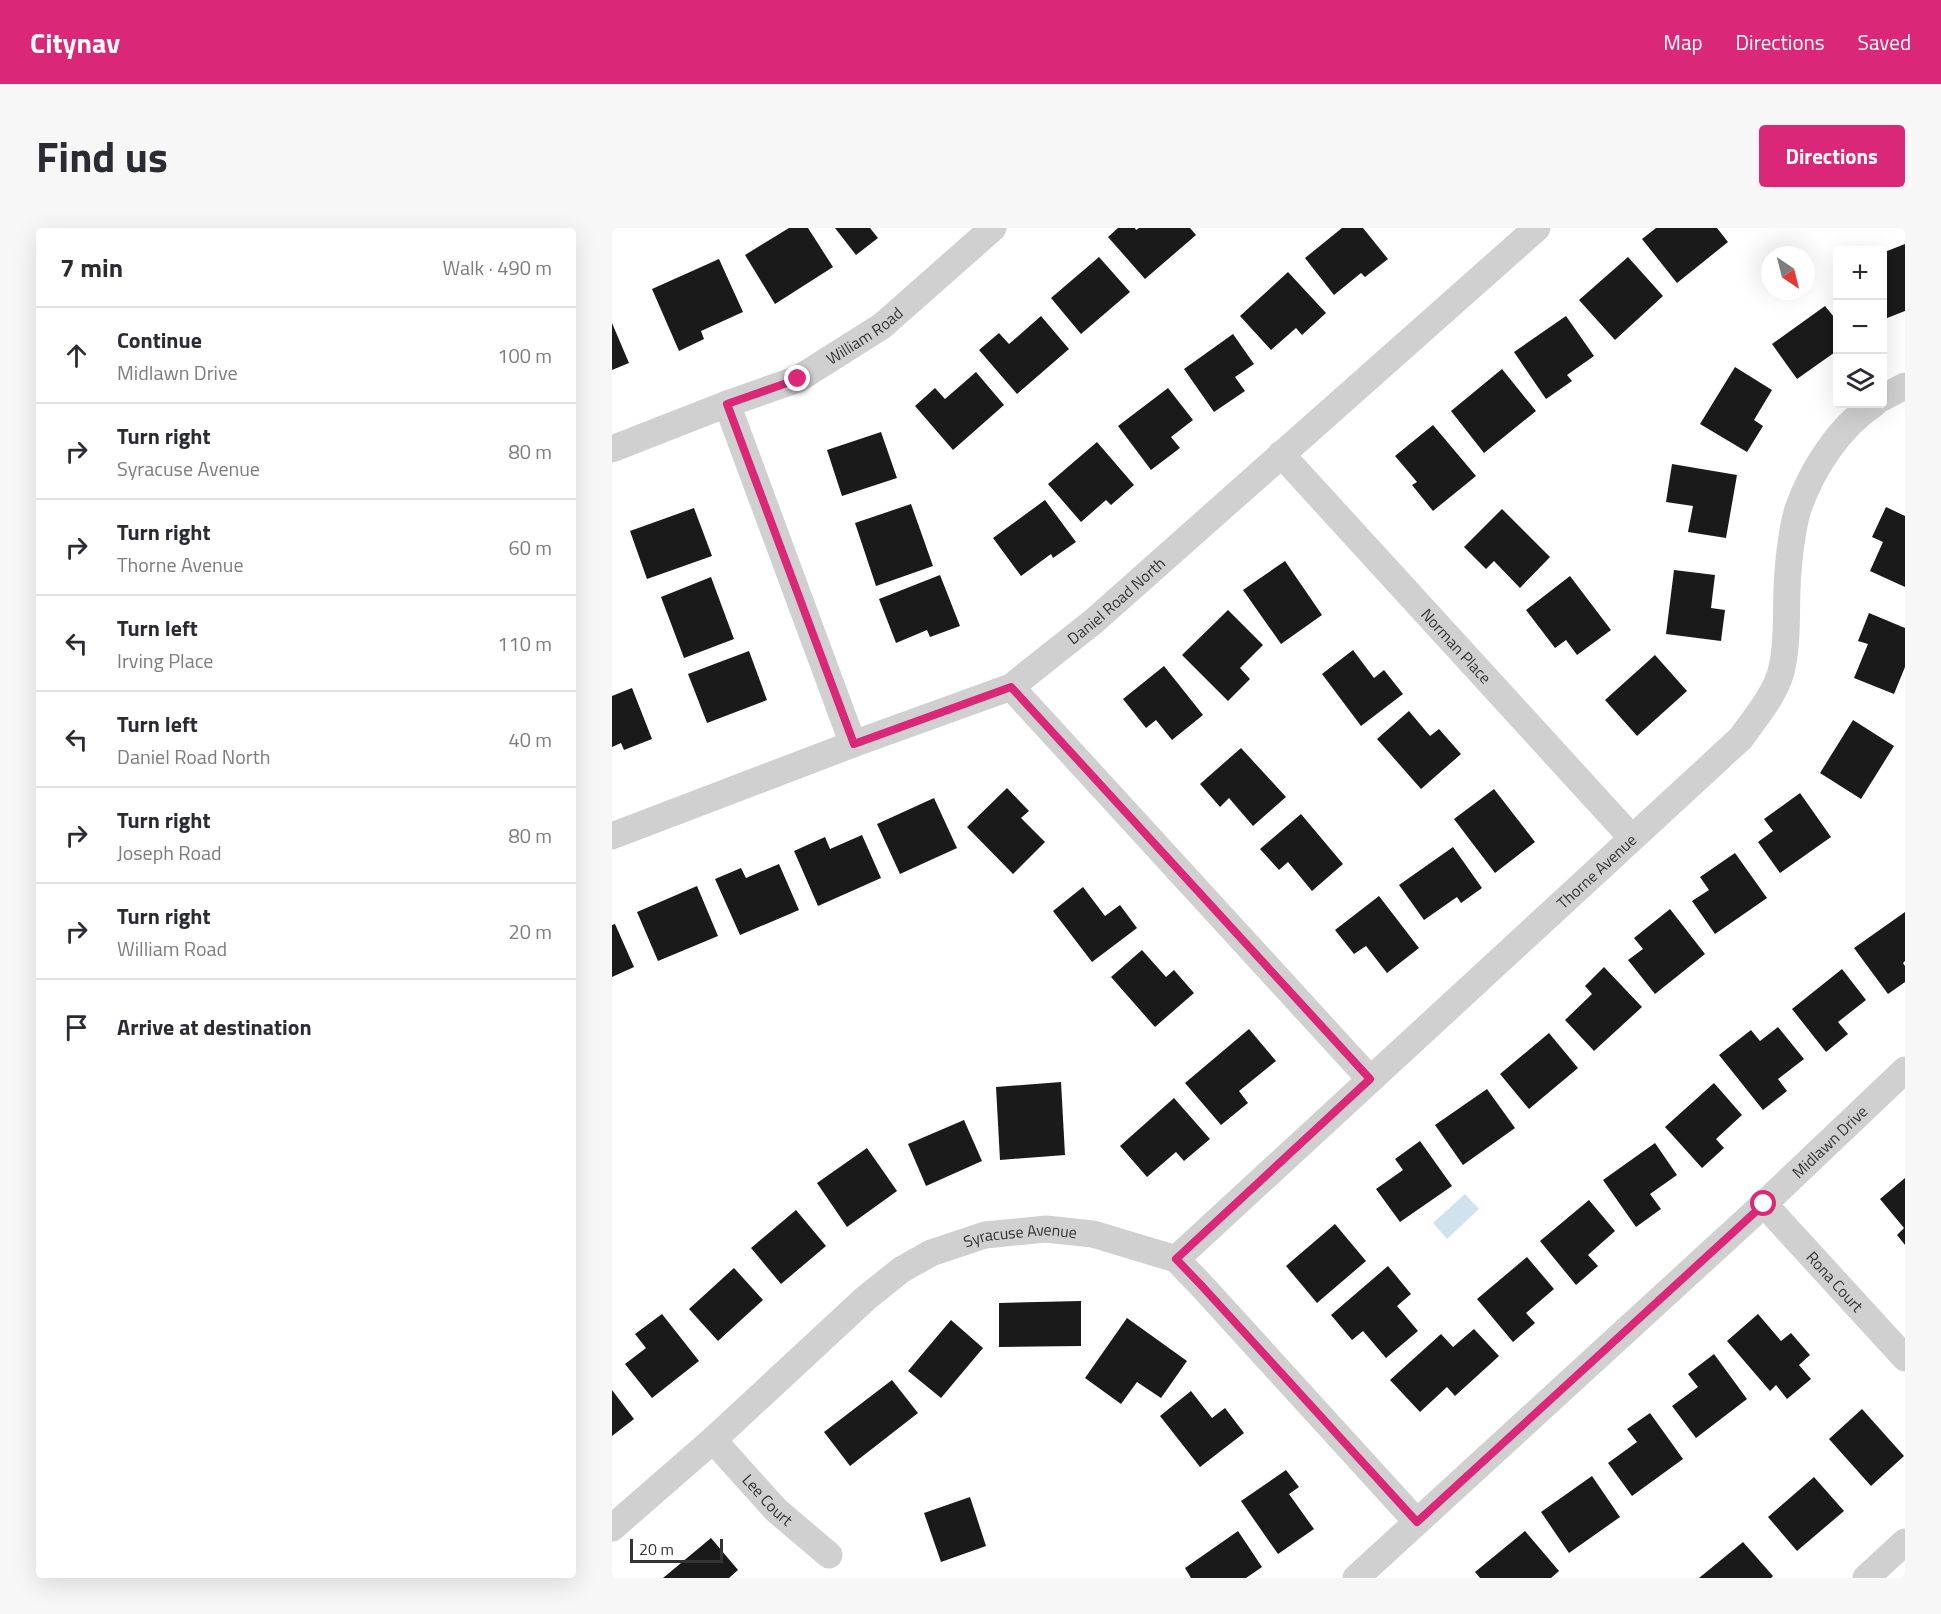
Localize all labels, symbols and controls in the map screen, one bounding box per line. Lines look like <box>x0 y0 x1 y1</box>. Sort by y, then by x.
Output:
text: Citynav <box>30 21 120 64</box>
text: Map <box>1663 26 1703 58</box>
text: Directions <box>1736 26 1825 58</box>
text: Saved <box>1858 26 1911 58</box>
text: Find us <box>36 124 168 188</box>
button: Directions <box>1759 125 1905 187</box>
north arrow <box>1761 246 1815 300</box>
map controls <box>1833 246 1887 408</box>
button: + <box>1833 246 1887 300</box>
text: 7 min <box>60 248 123 287</box>
text: Walk · 490 m <box>443 252 552 283</box>
button: − <box>1833 300 1887 354</box>
street label: William Road <box>821 301 908 370</box>
text: Continue <box>117 323 202 357</box>
icon: ahead <box>60 339 93 372</box>
text: 100 m <box>497 340 552 371</box>
button: layers <box>1833 354 1887 408</box>
text: Midlawn Drive <box>117 357 238 388</box>
route end <box>784 365 810 391</box>
text: Turn right <box>117 419 211 453</box>
icon: right <box>60 435 93 468</box>
text: 80 m <box>508 436 552 467</box>
text: Syracuse Avenue <box>117 453 260 484</box>
text: Turn right <box>117 515 211 549</box>
icon: right <box>60 531 93 564</box>
text: 60 m <box>508 532 552 563</box>
text: Thorne Avenue <box>117 549 244 580</box>
street label: Daniel Road North <box>1062 551 1170 650</box>
street label: Norman Place <box>1416 603 1497 689</box>
text: Turn left <box>117 611 198 645</box>
icon: left <box>60 627 93 660</box>
text: 110 m <box>497 628 552 659</box>
text: Irving Place <box>117 645 213 676</box>
text: Turn left <box>117 707 198 741</box>
icon: left <box>60 723 93 756</box>
text: 40 m <box>508 724 552 755</box>
text: Daniel Road North <box>117 741 271 772</box>
text: Turn right <box>117 803 211 837</box>
icon: right <box>60 819 93 852</box>
text: 80 m <box>508 820 552 851</box>
street label: Thorne Avenue <box>1551 828 1642 914</box>
text: Joseph Road <box>117 837 222 868</box>
text: Turn right <box>117 899 211 933</box>
icon: right <box>60 915 93 948</box>
text: 20 m <box>508 916 552 947</box>
text: William Road <box>117 933 227 964</box>
text: Arrive at destination <box>117 1010 312 1044</box>
icon: arrive <box>60 1011 93 1044</box>
street label: Midlawn Drive <box>1786 1100 1873 1184</box>
route start <box>1750 1190 1776 1216</box>
street label: Syracuse Avenue <box>960 1217 1078 1253</box>
street label: Rona Court <box>1801 1246 1869 1317</box>
street label: Lee Court <box>737 1468 798 1532</box>
scale bar <box>630 1536 723 1564</box>
text: 20 m <box>639 1537 674 1561</box>

